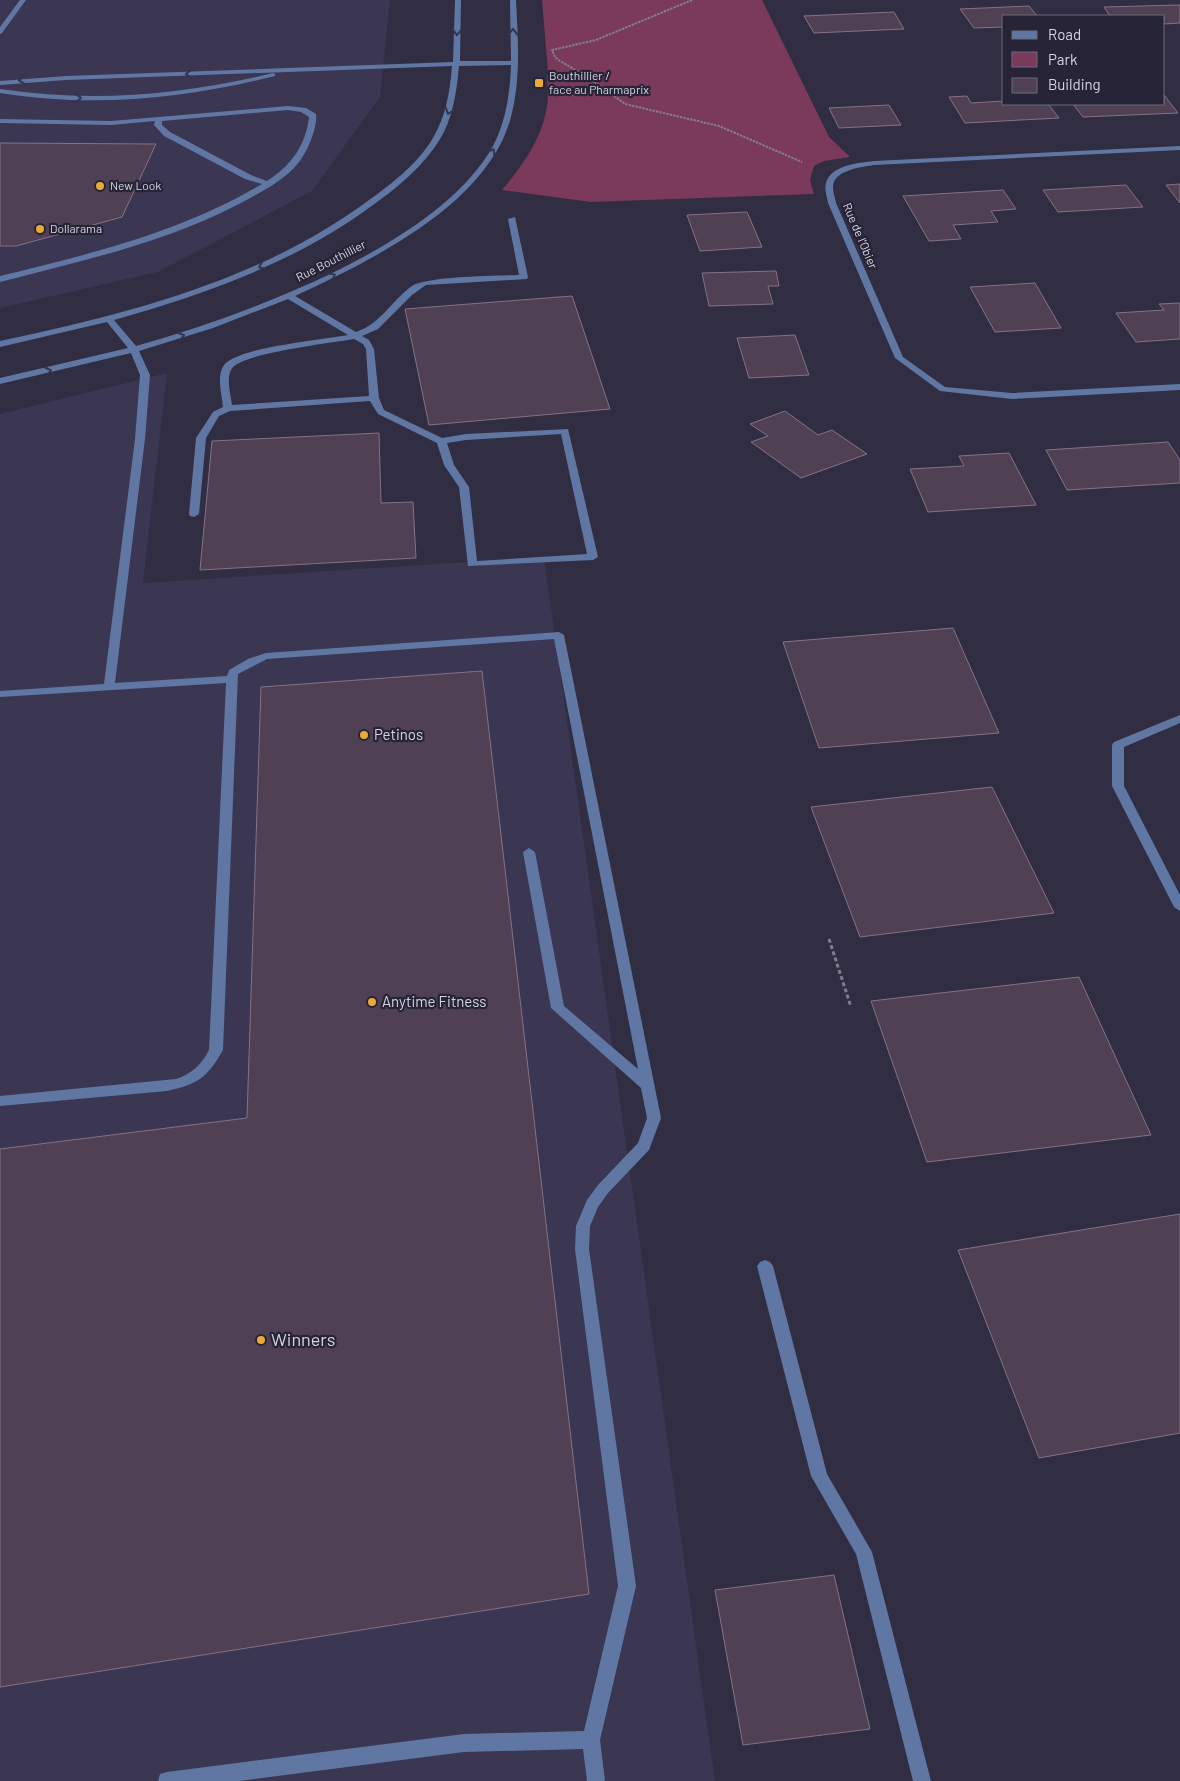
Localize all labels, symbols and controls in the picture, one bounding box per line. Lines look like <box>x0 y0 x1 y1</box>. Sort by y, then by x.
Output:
legend <box>1002 15 1165 105</box>
text: Road <box>1048 25 1081 43</box>
one-way arrow <box>508 27 519 35</box>
one-way arrow <box>451 28 462 36</box>
text: Park <box>1048 50 1078 68</box>
one-way arrow <box>185 68 193 79</box>
place label: Bouthillier / face au Pharmaprix <box>549 68 649 96</box>
one-way arrow <box>17 74 25 85</box>
text: Building <box>1048 75 1101 93</box>
marker: Bouthillier / face au Pharmaprix <box>533 77 545 89</box>
one-way arrow <box>74 93 82 103</box>
one-way arrow <box>444 107 454 115</box>
one-way arrow <box>486 148 496 157</box>
place label: New Look <box>110 178 161 192</box>
marker: New Look <box>94 180 106 192</box>
street label: Rue de l'Obier <box>841 201 881 271</box>
place label: Dollarama <box>50 221 102 235</box>
marker: Dollarama <box>34 223 46 235</box>
street label: Rue Bouthillier <box>293 236 368 284</box>
one-way arrow <box>258 259 267 270</box>
one-way arrow <box>327 272 336 282</box>
one-way arrow <box>176 331 185 341</box>
one-way arrow <box>43 366 52 376</box>
place label: Petinos <box>374 725 423 743</box>
marker: Petinos <box>358 729 370 741</box>
place label: Anytime Fitness <box>382 992 486 1010</box>
marker: Anytime Fitness <box>366 996 378 1008</box>
place label: Winners <box>271 1328 335 1350</box>
marker: Winners <box>255 1334 267 1346</box>

